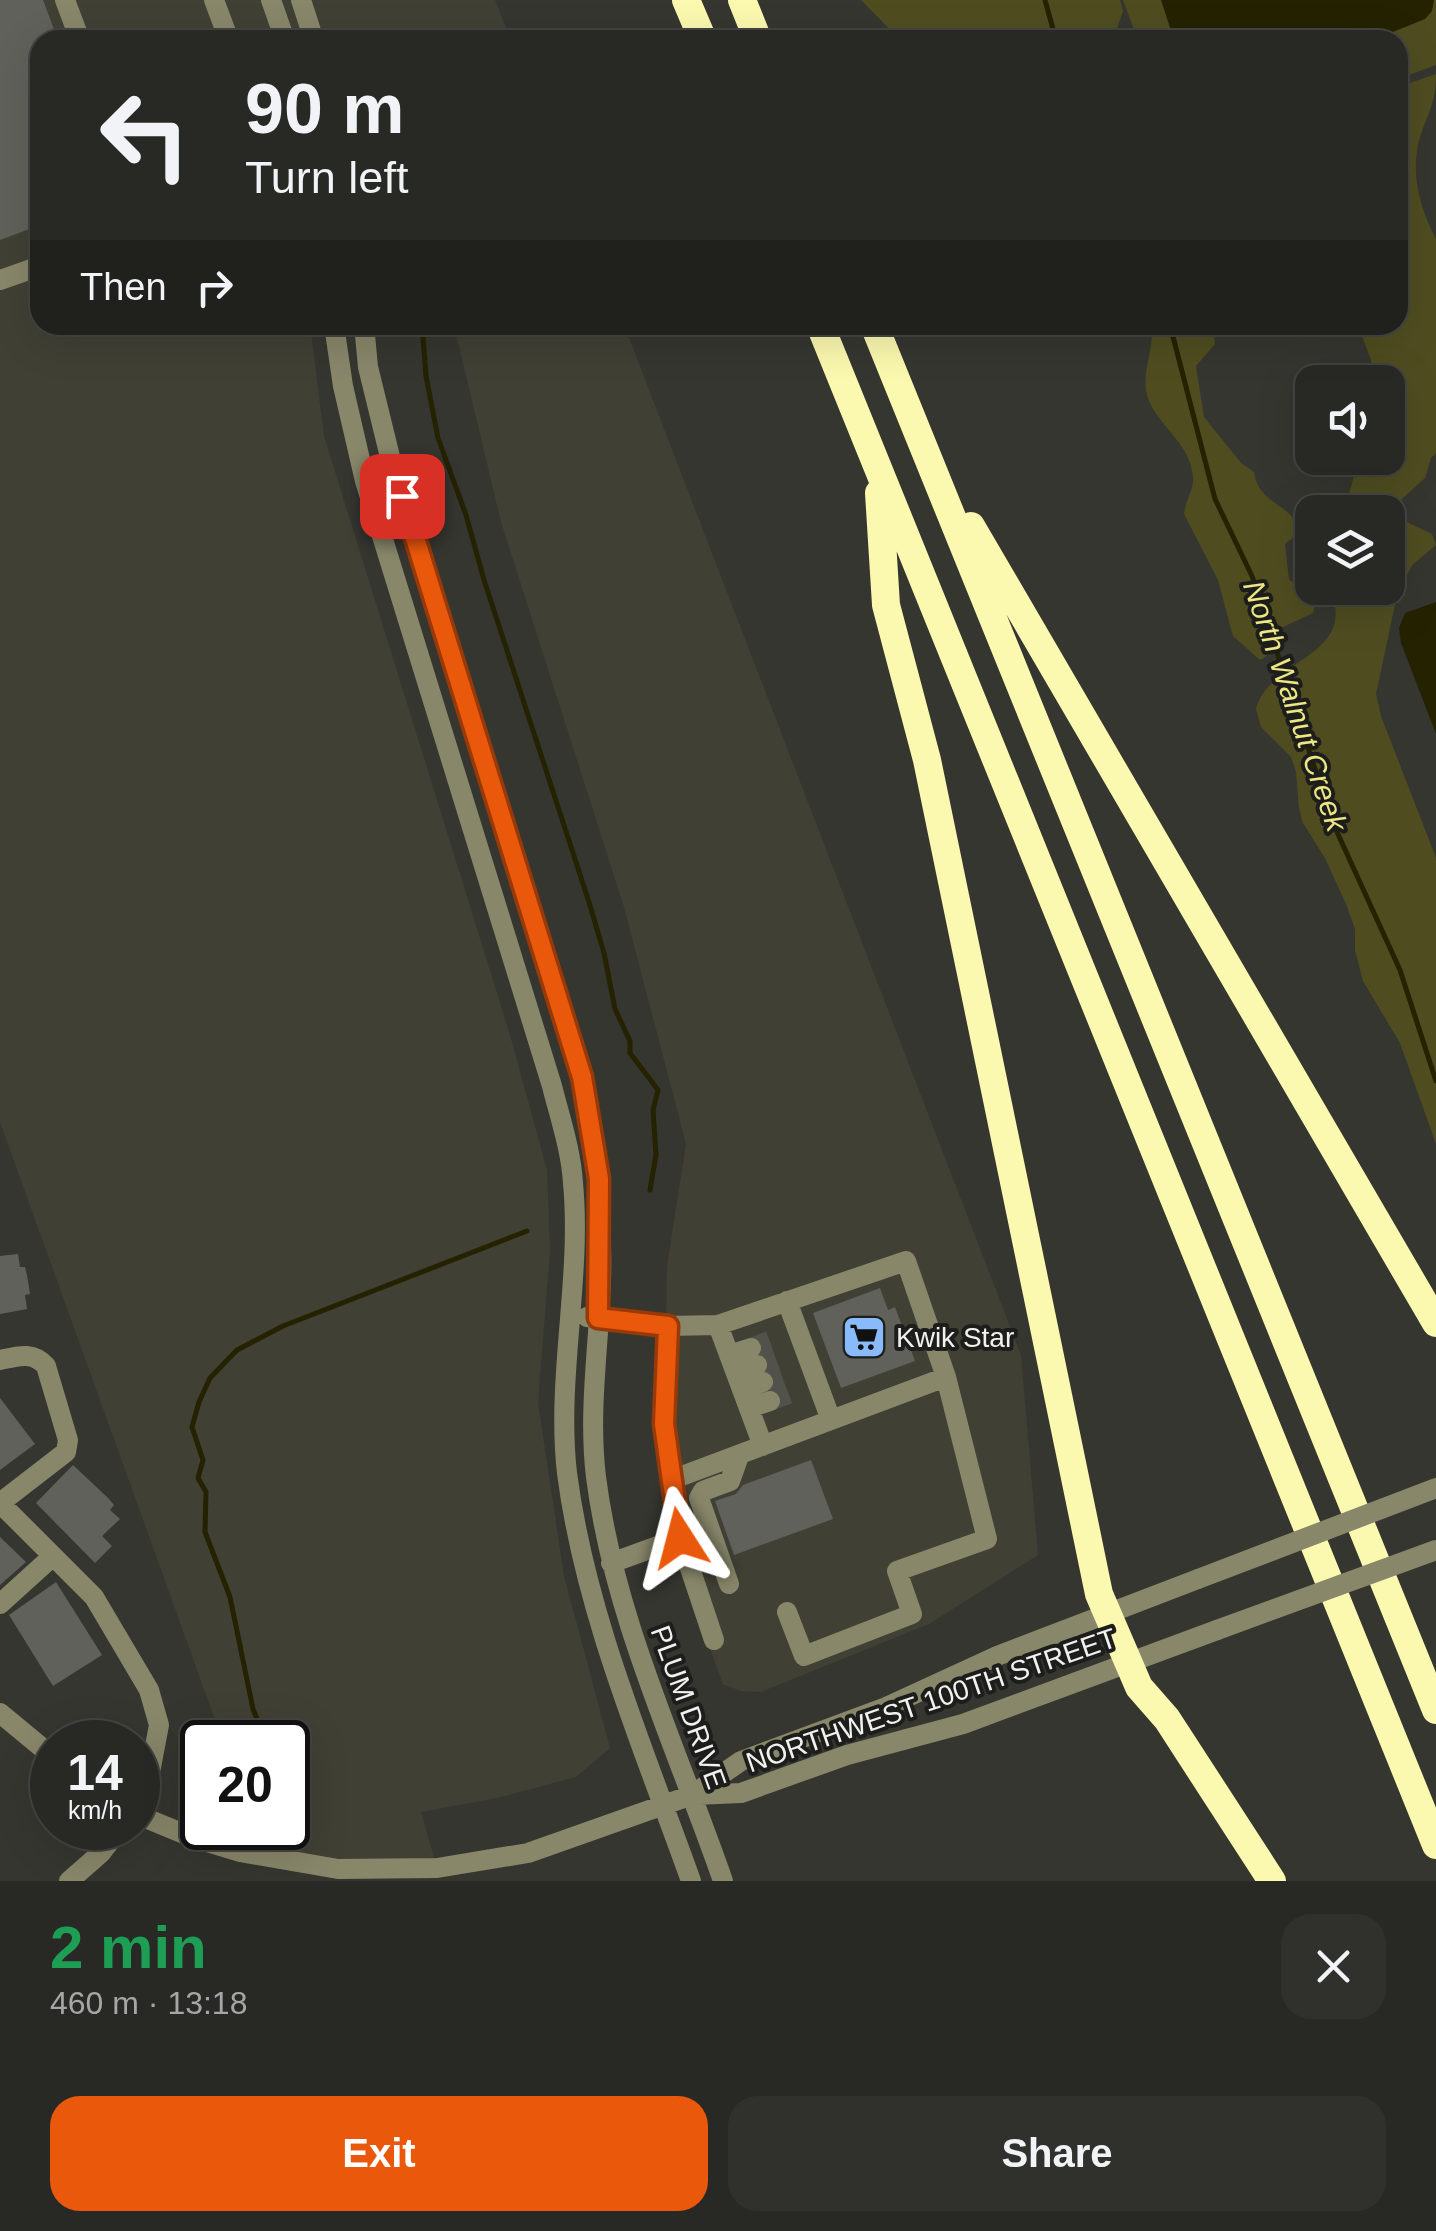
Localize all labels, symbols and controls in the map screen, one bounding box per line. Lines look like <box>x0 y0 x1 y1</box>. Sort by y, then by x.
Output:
icon: left <box>80 70 210 200</box>
text: 90 m <box>245 70 405 148</box>
text: Turn left <box>245 152 408 203</box>
icon: right <box>187 260 242 315</box>
text: Then <box>80 266 167 308</box>
map controls <box>1295 365 1405 605</box>
button: sound <box>1295 365 1405 475</box>
pin <box>360 454 445 539</box>
icon: arrive <box>375 469 430 524</box>
button: layers <box>1295 495 1405 605</box>
water label: North Walnut Creek <box>1237 576 1355 837</box>
supermarket icon: Kwik Star <box>841 1314 887 1360</box>
place label: Kwik Star <box>896 1322 1014 1353</box>
position arrow <box>628 1486 732 1590</box>
street label: PLUM DRIVE <box>645 1621 732 1793</box>
street label: NORTHWEST 100TH STREET <box>742 1622 1120 1779</box>
speed limit sign: 20 <box>180 1720 310 1850</box>
text: 14 <box>67 1745 123 1801</box>
text: km/h <box>68 1796 122 1824</box>
text: 2 min <box>50 1914 207 1981</box>
button: close <box>1281 1914 1386 2019</box>
text: 460 m · 13:18 <box>50 1985 247 2021</box>
button: Exit <box>50 2096 708 2211</box>
button: Share <box>728 2096 1386 2211</box>

